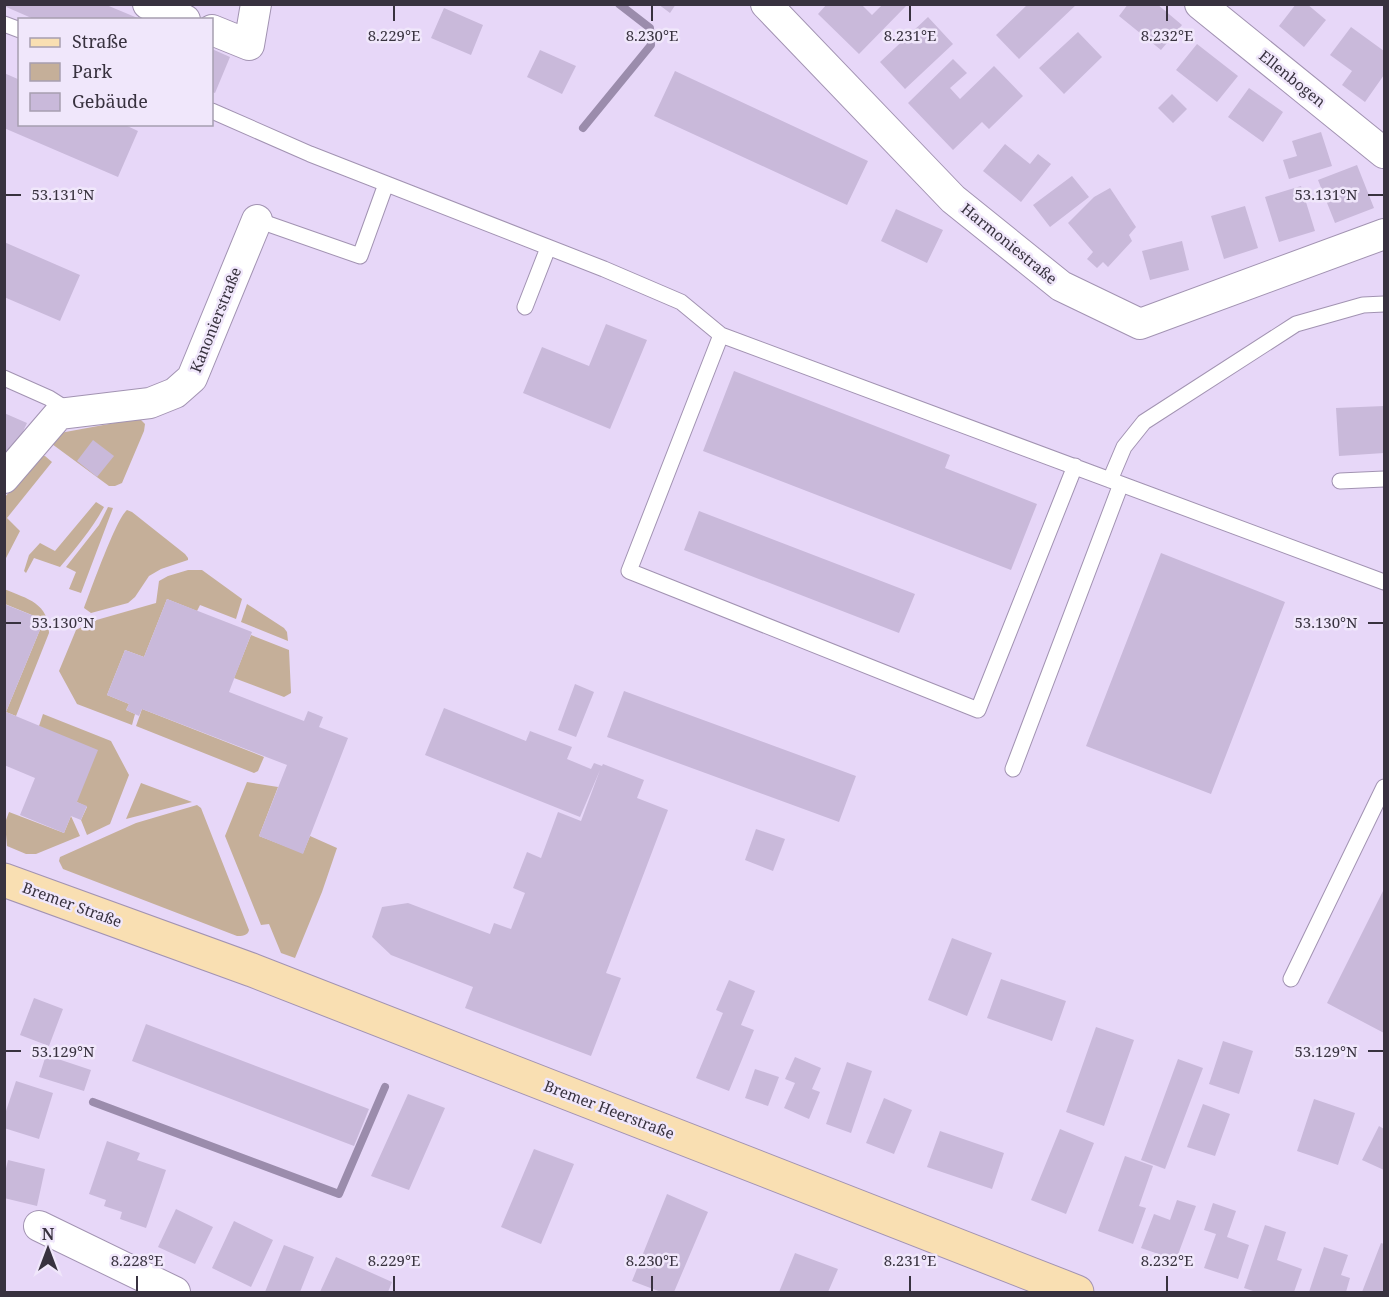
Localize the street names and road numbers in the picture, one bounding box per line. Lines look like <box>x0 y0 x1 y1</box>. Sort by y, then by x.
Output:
street label: Ellenbogen <box>1255 45 1330 111</box>
street label: Harmoniestraße <box>958 198 1062 288</box>
street label: Kanonierstraße <box>185 264 245 375</box>
street label: Bremer Straße <box>20 877 125 931</box>
street label: Bremer Heerstraße <box>541 1075 677 1143</box>

